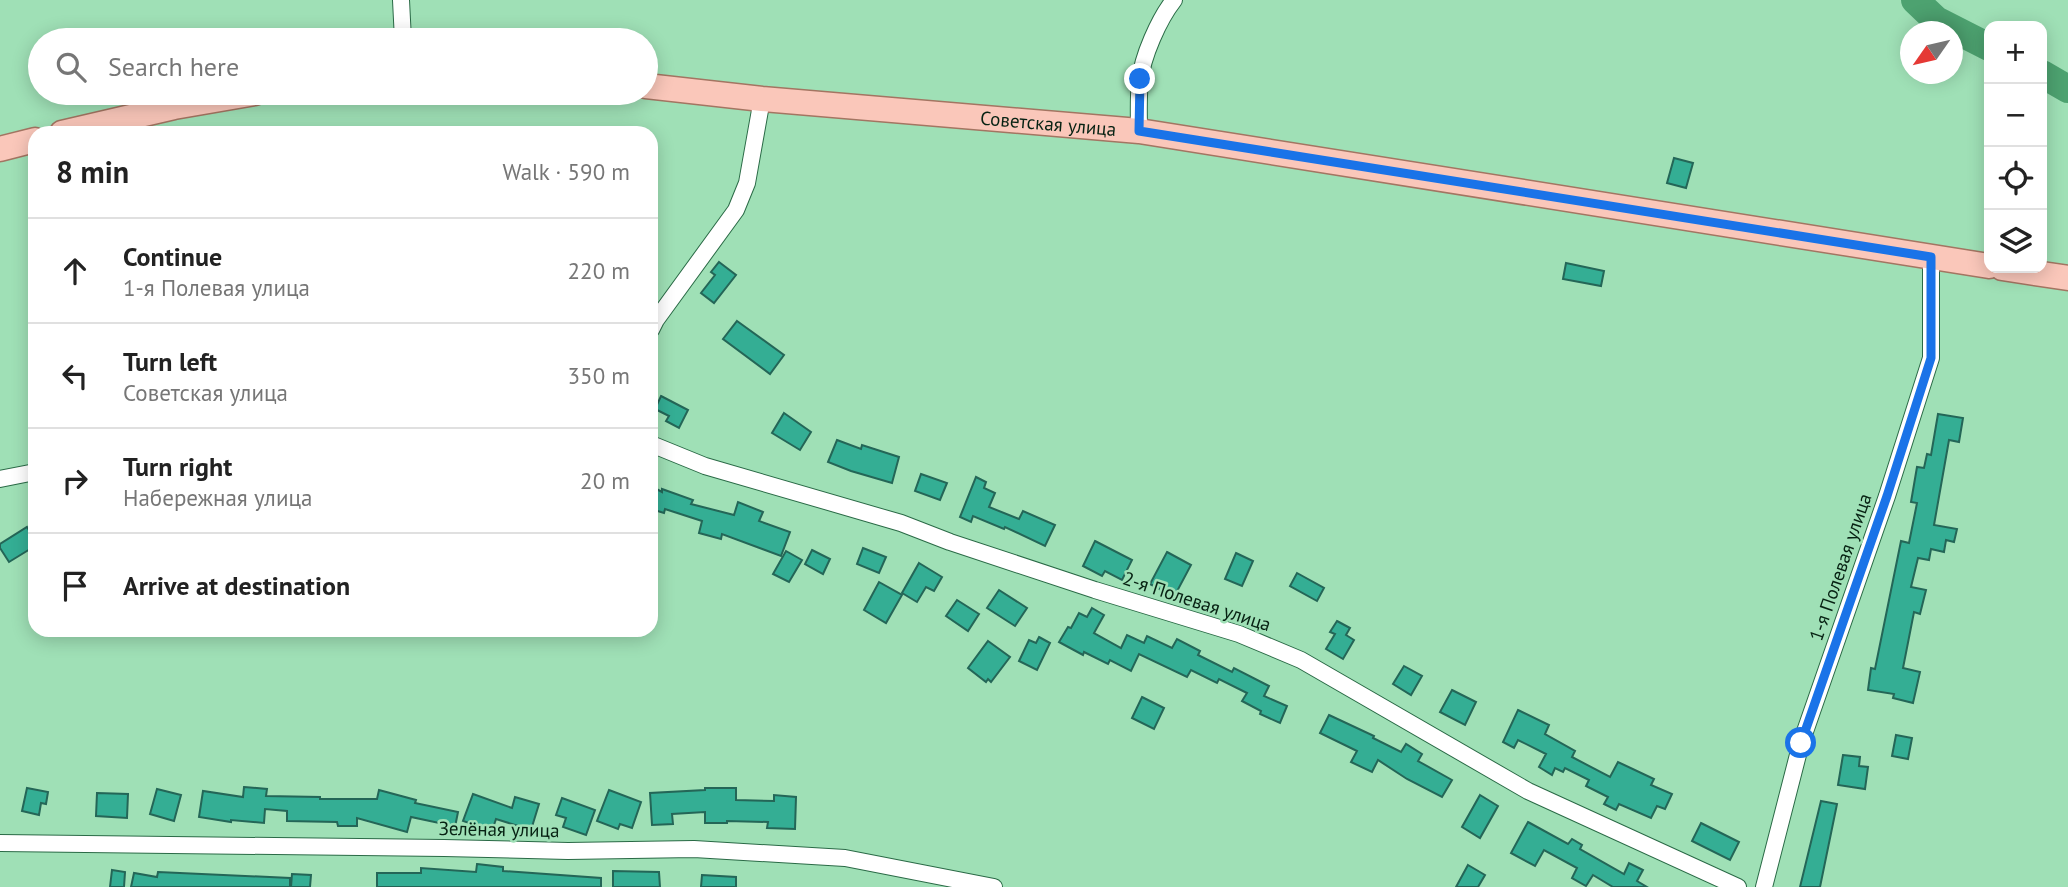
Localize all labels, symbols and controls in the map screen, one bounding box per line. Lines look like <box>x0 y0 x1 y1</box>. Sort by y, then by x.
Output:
north arrow <box>1900 21 1963 84</box>
map controls <box>1984 21 2047 273</box>
button: + <box>1984 21 2047 84</box>
search box <box>28 28 658 105</box>
icon: search <box>52 48 90 86</box>
text: Search here <box>108 50 239 83</box>
route end <box>1124 63 1155 94</box>
button: − <box>1984 84 2047 147</box>
street label: Советская улица <box>979 106 1117 141</box>
button: locate <box>1984 147 2047 210</box>
text: 8 min <box>56 152 129 191</box>
text: Walk · 590 m <box>503 157 630 186</box>
button: layers <box>1984 210 2047 273</box>
text: Continue <box>123 240 222 273</box>
icon: ahead <box>56 252 94 290</box>
text: 220 m <box>568 256 630 285</box>
text: 1-я Полевая улица <box>123 273 310 302</box>
text: Turn left <box>123 345 217 378</box>
icon: left <box>56 357 94 395</box>
text: 350 m <box>568 361 630 390</box>
text: Советская улица <box>123 378 288 407</box>
text: Turn right <box>123 450 232 483</box>
icon: right <box>56 462 94 500</box>
text: 20 m <box>580 466 630 495</box>
text: Набережная улица <box>123 483 312 512</box>
street label: 1-я Полевая улица <box>1804 490 1876 644</box>
street label: 2-я Полевая улица <box>1120 566 1274 636</box>
icon: arrive <box>56 567 94 605</box>
text: Arrive at destination <box>123 569 350 602</box>
route start <box>1785 727 1816 758</box>
street label: Зелёная улица <box>438 816 560 842</box>

